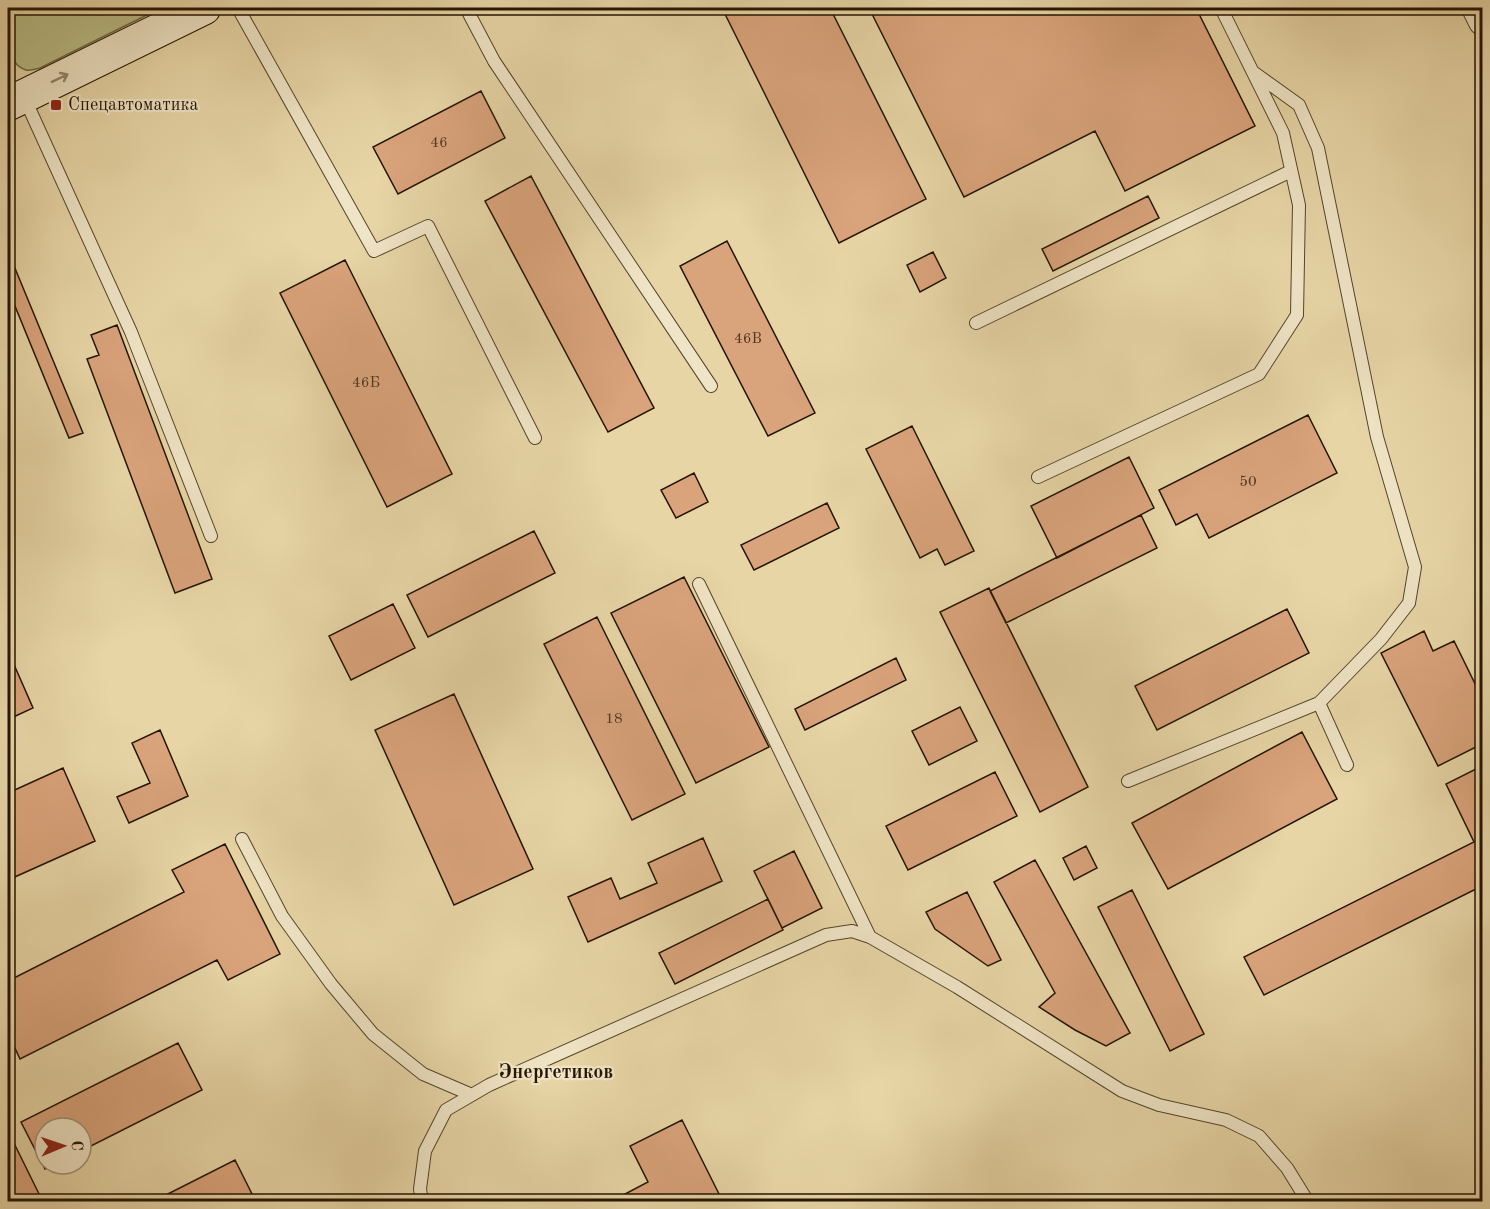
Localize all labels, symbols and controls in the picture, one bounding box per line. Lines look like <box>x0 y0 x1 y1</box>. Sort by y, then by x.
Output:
one-way arrow <box>51 72 69 84</box>
place label: Спецавтоматика <box>68 96 198 114</box>
marker: Спецавтоматика <box>49 98 63 112</box>
house number: 46 <box>430 136 448 151</box>
house number: 46В <box>734 332 762 347</box>
house number: 46Б <box>352 376 380 391</box>
house number: 50 <box>1239 475 1257 490</box>
house number: 18 <box>605 712 623 727</box>
district label: Энергетиков <box>499 1063 613 1083</box>
north arrow <box>33 1116 93 1176</box>
text: С <box>68 1140 84 1151</box>

